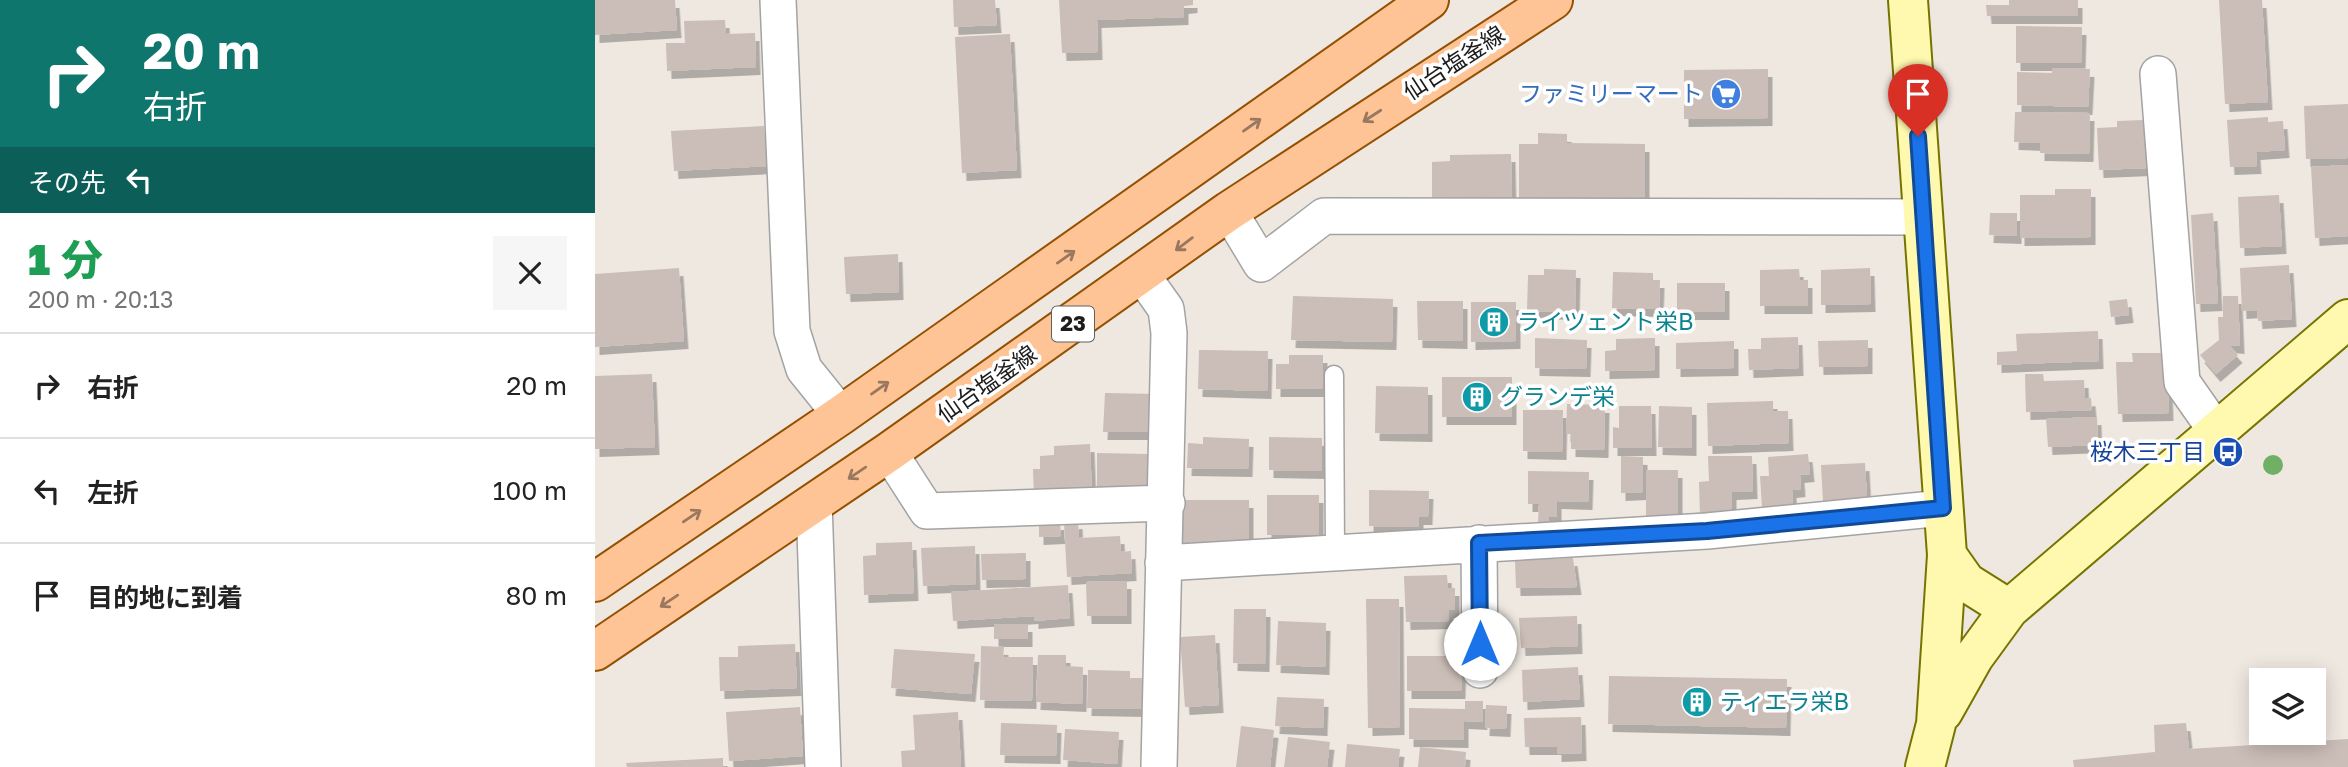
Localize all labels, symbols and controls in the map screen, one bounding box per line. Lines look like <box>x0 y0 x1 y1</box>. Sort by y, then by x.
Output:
street label: 仙台塩釜線 <box>1398 19 1509 105</box>
text: 20 m <box>143 21 260 80</box>
icon: right <box>28 28 119 119</box>
pin <box>1888 64 1948 136</box>
icon: arrive <box>1899 75 1937 113</box>
supermarket icon: ファミリーマート <box>1709 77 1743 111</box>
place label: ファミリーマート <box>1519 79 1703 107</box>
text: 右折 <box>143 87 207 125</box>
one-way arrow <box>1363 109 1382 124</box>
one-way arrow <box>1242 118 1261 133</box>
icon: left <box>120 161 158 199</box>
text: その先 <box>28 167 106 198</box>
text: 1 分 <box>28 234 103 284</box>
button: close <box>493 236 567 310</box>
one-way arrow <box>1175 237 1194 252</box>
one-way arrow <box>1056 250 1075 264</box>
text: 200 m · 20:13 <box>28 285 173 313</box>
building icon: ライツェント栄B <box>1477 305 1511 339</box>
road number: 23 <box>1052 306 1094 342</box>
place label: ライツェント栄B <box>1517 307 1693 335</box>
street label: 仙台塩釜線 <box>931 339 1042 428</box>
icon: right <box>28 367 66 405</box>
text: 20 m <box>506 370 567 401</box>
text: 右折 <box>87 372 139 403</box>
building icon: グランデ栄 <box>1460 380 1494 414</box>
one-way arrow <box>870 381 889 395</box>
place label: グランデ栄 <box>1500 382 1615 410</box>
bus stop icon: 桜木三丁目 <box>2211 435 2245 469</box>
place label: 桜木三丁目 <box>2090 437 2205 465</box>
one-way arrow <box>848 467 868 481</box>
icon: left <box>28 472 66 510</box>
text: 100 m <box>493 475 567 506</box>
text: 左折 <box>87 477 139 508</box>
one-way arrow <box>682 509 701 523</box>
icon: arrive <box>28 577 66 615</box>
text: 80 m <box>506 580 567 611</box>
text: 目的地に到着 <box>87 582 243 613</box>
one-way arrow <box>660 594 679 608</box>
position arrow <box>1443 607 1517 681</box>
map controls <box>2249 668 2326 745</box>
button: layers <box>2249 668 2326 745</box>
building icon: ティエラ栄B <box>1680 685 1714 719</box>
place label: ティエラ栄B <box>1720 687 1849 715</box>

